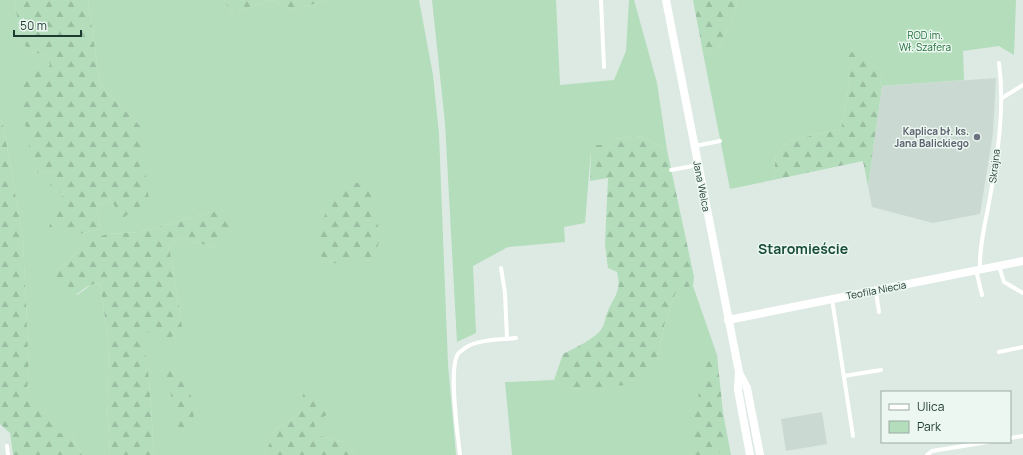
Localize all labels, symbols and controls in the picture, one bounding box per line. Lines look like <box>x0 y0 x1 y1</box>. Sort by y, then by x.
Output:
scale bar <box>14 12 81 38</box>
text: 50 m <box>20 17 47 34</box>
park label: ROD im. Wł. Szafera <box>899 28 951 54</box>
place label: Kaplica bł. ks. Jana Balickiego <box>894 124 969 150</box>
marker: Kaplica bł. ks. Jana Balickiego <box>972 132 982 142</box>
street label: Skrajna <box>985 148 1003 184</box>
street label: Jana Welca <box>690 159 714 213</box>
district label: Staromieście <box>758 239 848 258</box>
street label: Teofila Niecia <box>845 277 907 303</box>
legend <box>881 391 1011 443</box>
text: Ulica <box>917 398 944 415</box>
text: Park <box>917 418 942 435</box>

